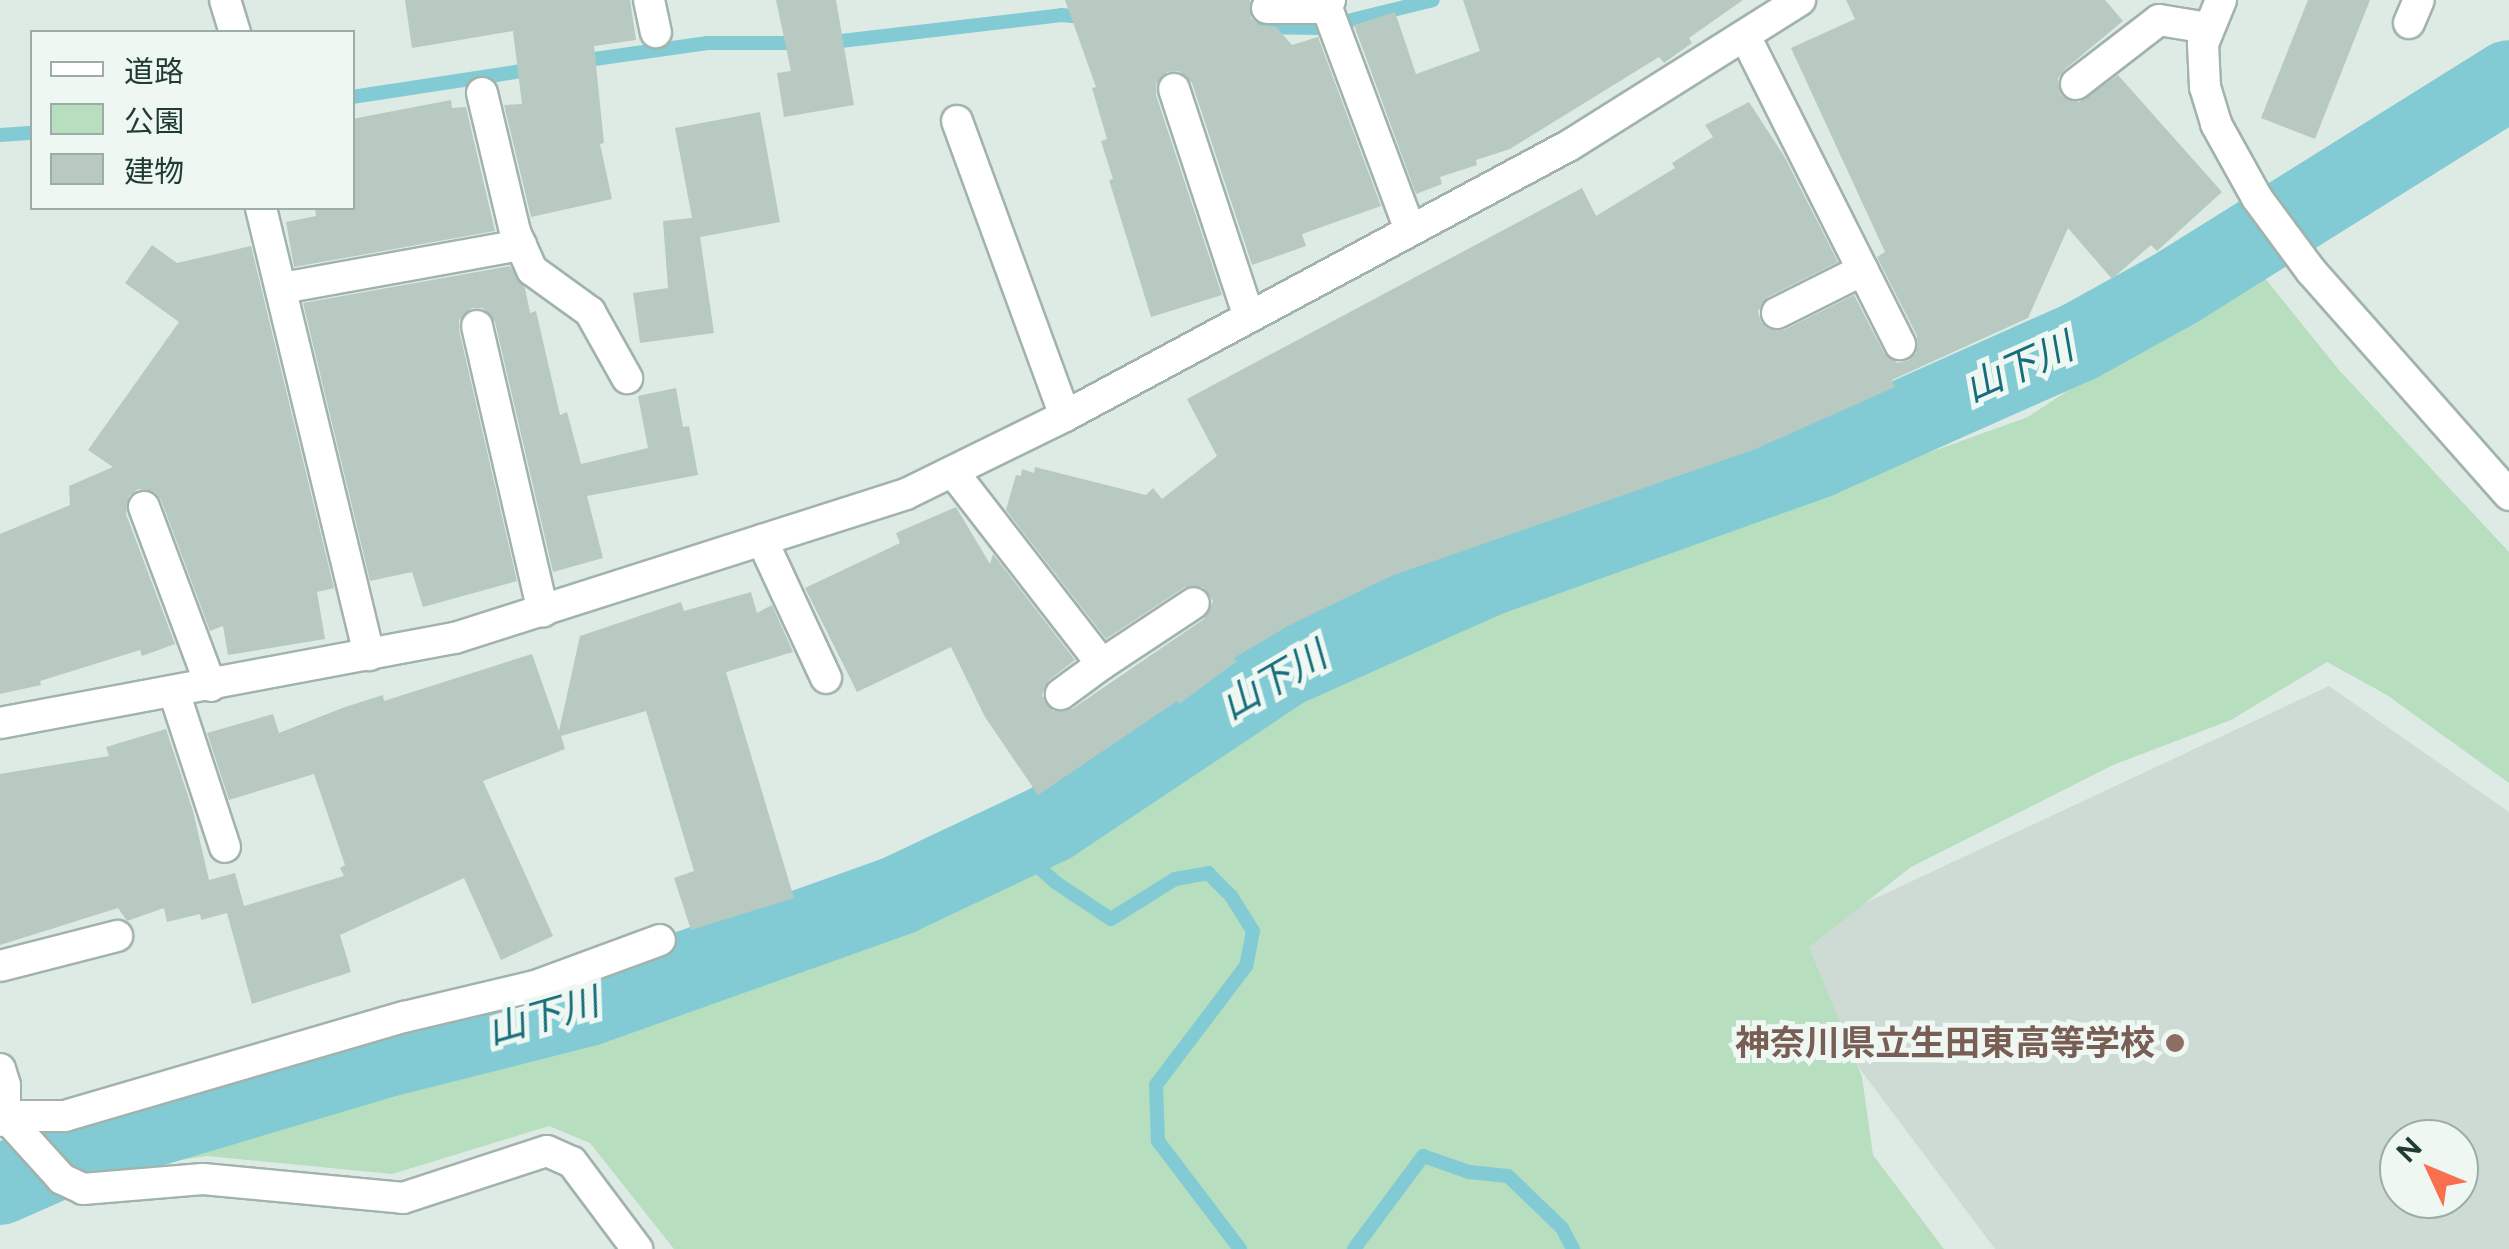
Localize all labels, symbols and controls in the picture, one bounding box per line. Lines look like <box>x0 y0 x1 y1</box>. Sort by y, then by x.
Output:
legend <box>30 30 355 210</box>
text: 道路 <box>124 53 184 90</box>
text: 公園 <box>124 103 184 140</box>
text: 建物 <box>124 153 184 190</box>
water label: 山下川 <box>1958 324 2080 412</box>
water label: 山下川 <box>1213 633 1335 729</box>
water label: 山下川 <box>482 979 604 1055</box>
place label: 神奈川県立生田東高等学校 <box>1735 1022 2155 1064</box>
marker: 神奈川県立生田東高等学校 <box>2164 1032 2186 1054</box>
north arrow <box>2379 1119 2479 1219</box>
text: N <box>2389 1130 2429 1169</box>

